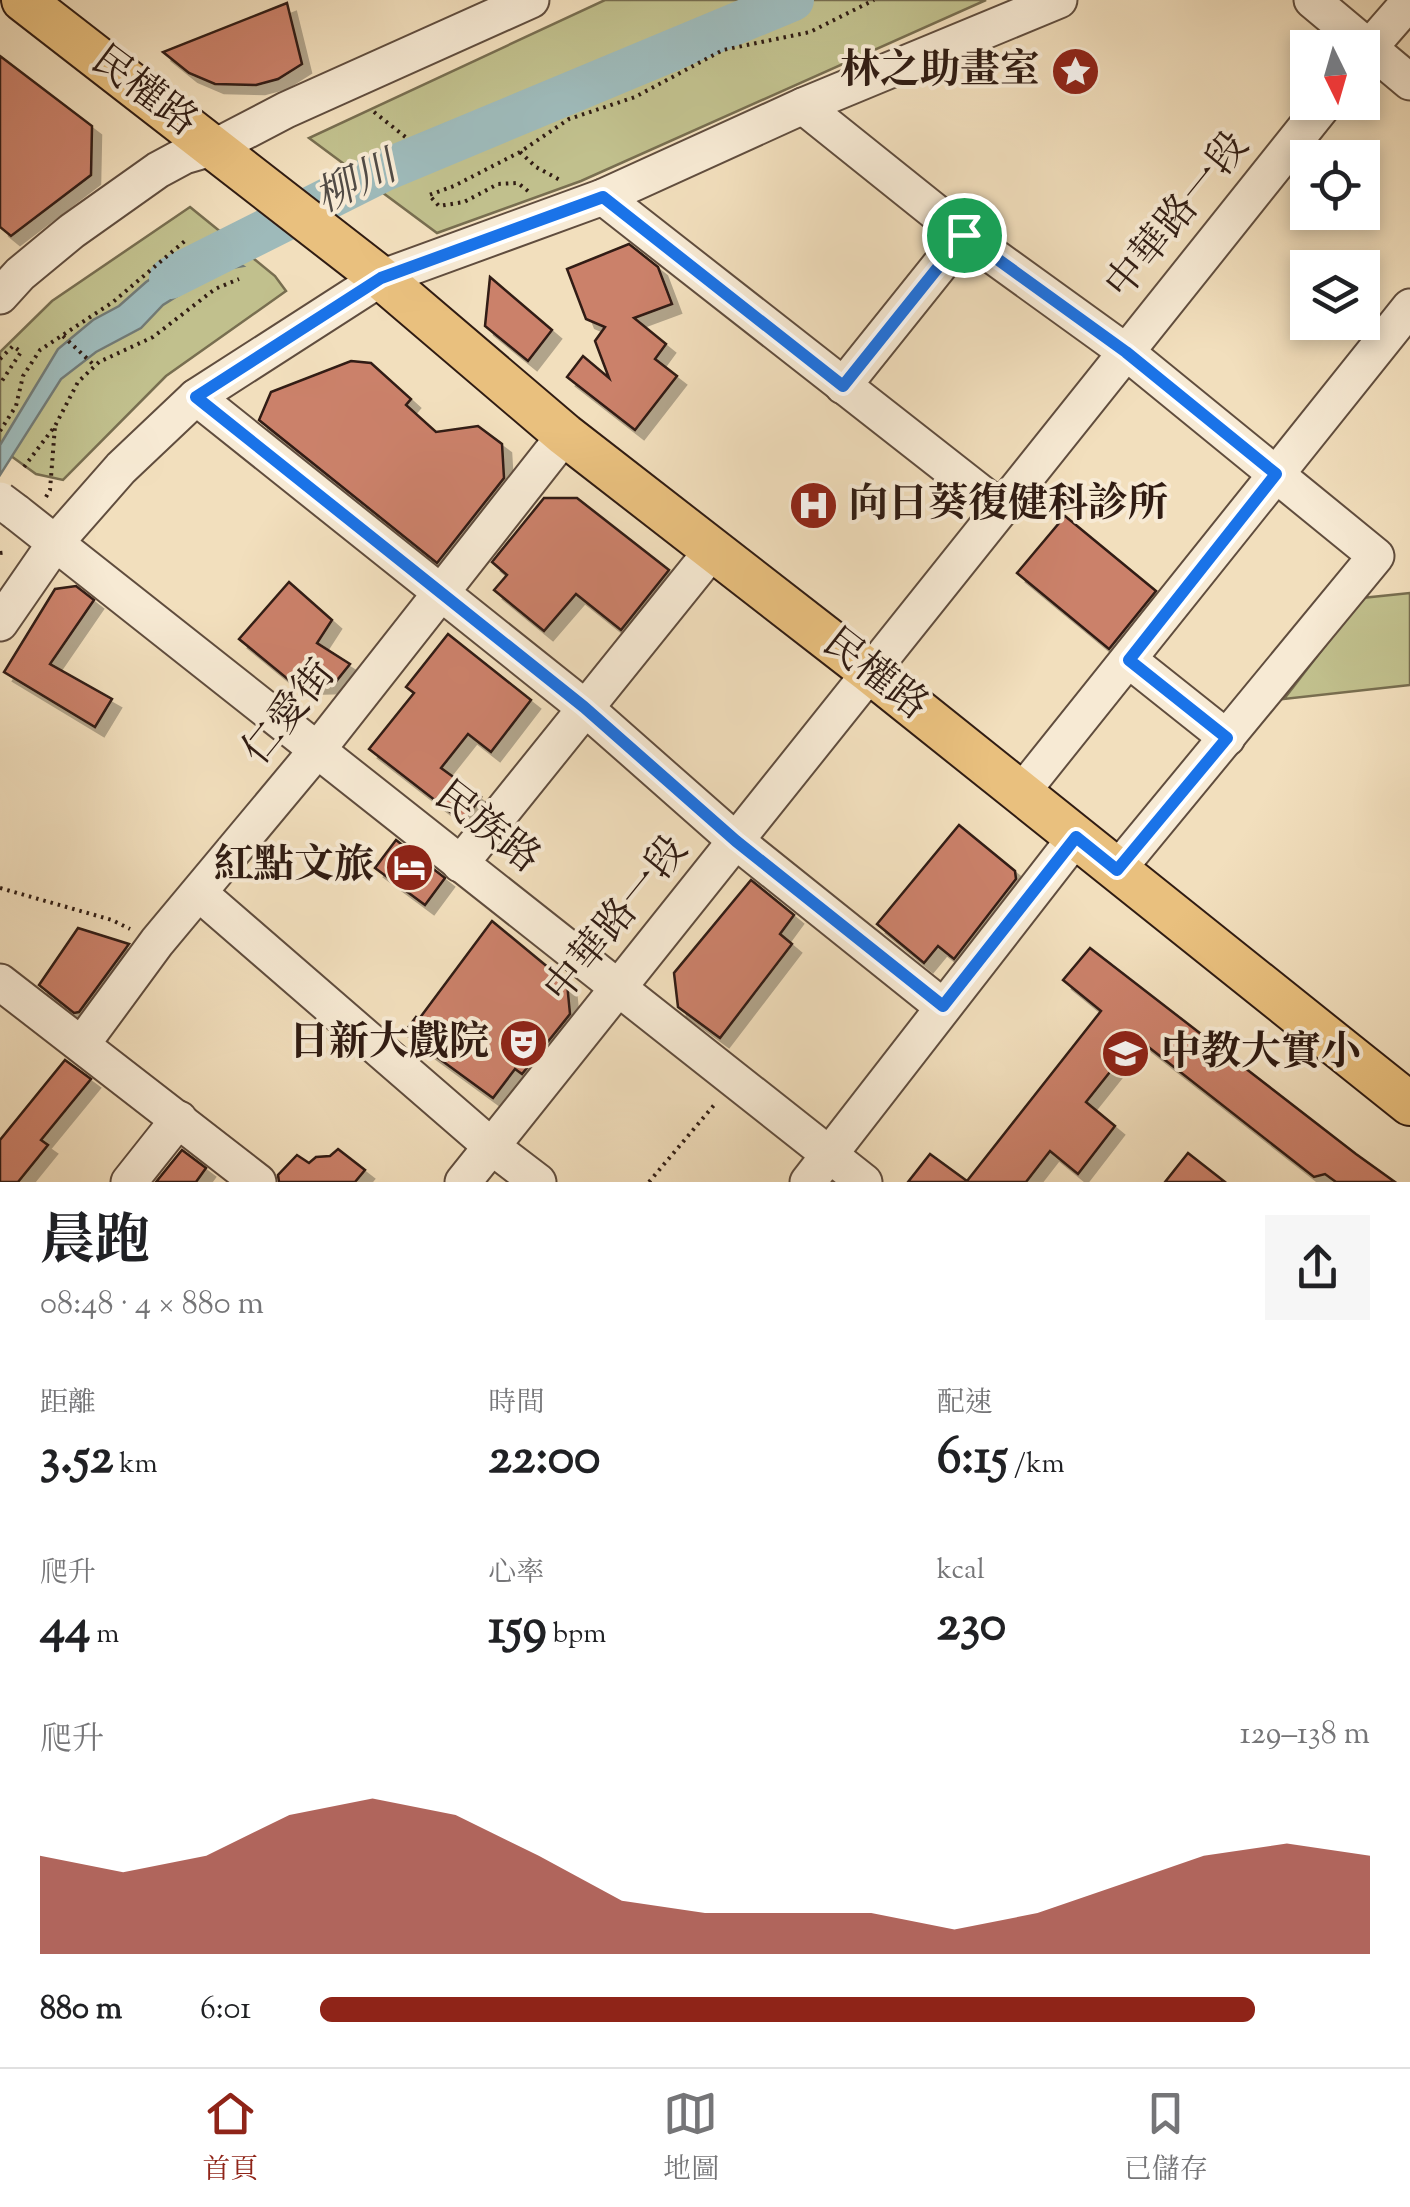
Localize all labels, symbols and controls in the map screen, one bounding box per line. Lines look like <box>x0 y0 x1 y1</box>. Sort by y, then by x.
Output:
north arrow <box>1290 30 1380 120</box>
map controls <box>1290 30 1380 340</box>
street label: 民權路 <box>78 34 208 152</box>
place label: 林之助畫室 <box>840 44 1040 101</box>
place icon: 林之助畫室 <box>1049 46 1101 98</box>
street label: 中華路一段 <box>1094 121 1264 313</box>
water label: 柳川 <box>306 138 411 230</box>
button: locate <box>1290 140 1380 230</box>
pin <box>922 193 1007 278</box>
icon: arrive <box>937 208 992 263</box>
button: layers <box>1290 250 1380 340</box>
place label: 向日葵復健科診所 <box>848 478 1168 535</box>
hospital icon: 向日葵復健科診所 <box>787 480 839 532</box>
street label: 民權路 <box>809 617 939 735</box>
street label: 仁愛街 <box>231 649 351 779</box>
street label: 民族路 <box>421 770 551 888</box>
street label: 中華路一段 <box>533 825 703 1017</box>
place label: 紅點文旅 <box>214 839 374 896</box>
hotel icon: 紅點文旅 <box>383 841 435 893</box>
place label: 日新大戲院 <box>289 1016 489 1073</box>
theatre icon: 日新大戲院 <box>498 1018 550 1070</box>
place label: 中教大實小 <box>1161 1026 1361 1083</box>
school or university icon: 中教大實小 <box>1100 1028 1152 1080</box>
text: 晨跑 <box>40 1205 150 1284</box>
button: share <box>1265 1215 1370 1320</box>
text: 08:48 · 4 × 880 m <box>40 1282 264 1328</box>
text: 距離 <box>40 1384 96 1424</box>
text: 時間 <box>488 1384 544 1424</box>
text: 配速 <box>937 1384 993 1424</box>
text: 3.52 <box>40 1424 113 1496</box>
text: 22:00 <box>488 1424 601 1496</box>
text: 6:15 <box>937 1424 1008 1496</box>
text: km <box>113 1445 158 1485</box>
text: /km <box>1008 1445 1065 1485</box>
text: kcal <box>937 1551 985 1591</box>
text: 爬升 <box>40 1554 96 1594</box>
text: 心率 <box>488 1554 544 1594</box>
text: 230 <box>937 1591 1006 1663</box>
text: 44 <box>40 1594 90 1666</box>
text: 159 <box>488 1594 547 1666</box>
text: m <box>90 1615 120 1655</box>
text: bpm <box>547 1615 606 1655</box>
text: 129–138 m <box>1240 1712 1370 1758</box>
text: 爬升 <box>40 1718 104 1764</box>
text: 880 m <box>40 1987 122 2033</box>
text: 6:01 <box>200 1987 251 2033</box>
tab: 首頁 <box>202 2086 258 2191</box>
tab: 地圖 <box>663 2086 719 2191</box>
tab: 已儲存 <box>1124 2086 1208 2191</box>

